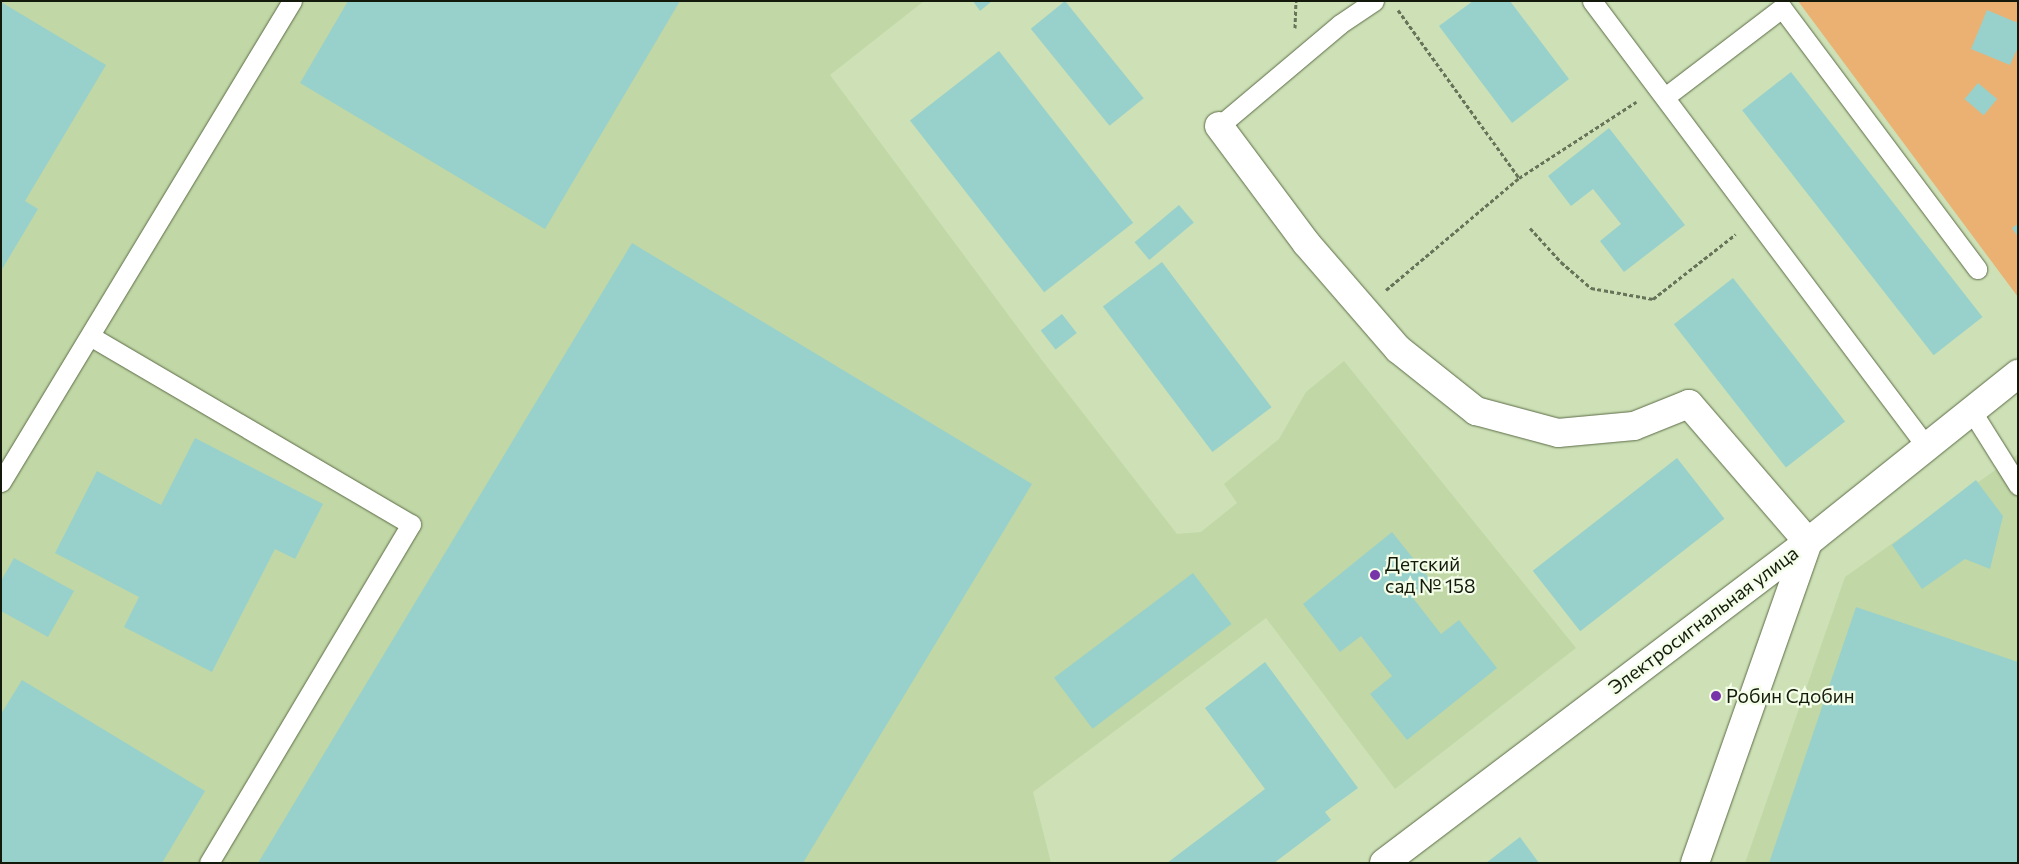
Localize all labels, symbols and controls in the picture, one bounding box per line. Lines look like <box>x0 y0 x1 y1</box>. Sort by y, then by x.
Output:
street label: Электросигнальная улица <box>1604 541 1802 699</box>
place label: Детский сад № 158 <box>1385 553 1475 597</box>
marker: Детский сад № 158 <box>1369 569 1381 581</box>
place label: Робин Сдобин <box>1726 685 1855 707</box>
marker: Робин Сдобин <box>1710 690 1722 702</box>

